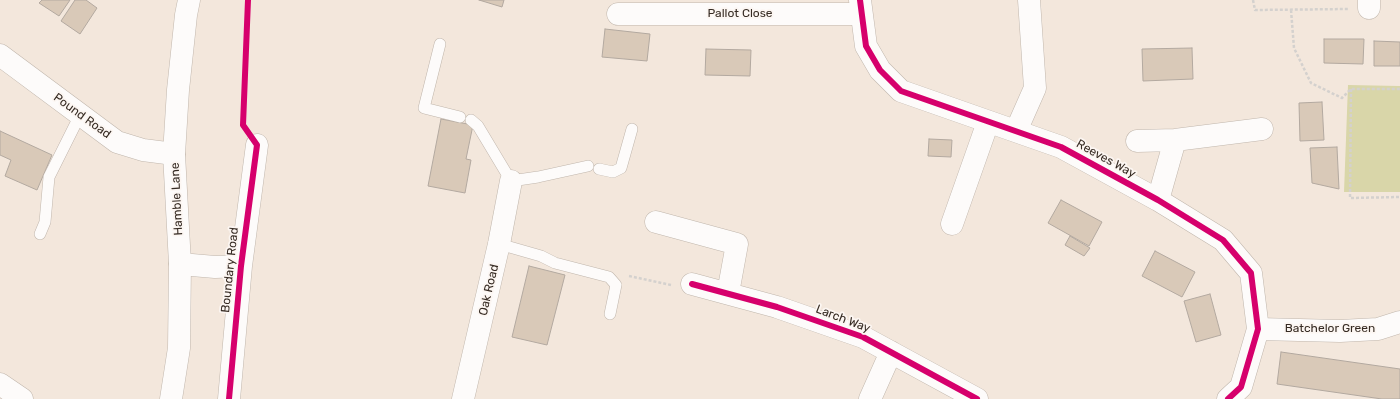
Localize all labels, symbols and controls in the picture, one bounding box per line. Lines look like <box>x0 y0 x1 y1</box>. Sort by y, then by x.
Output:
street label: Pallot Close <box>707 7 773 21</box>
street label: Pound Road <box>50 90 114 142</box>
street label: Reeves Way <box>1074 137 1138 181</box>
street label: Hamble Lane <box>168 162 186 236</box>
street label: Boundary Road <box>218 227 242 313</box>
street label: Oak Road <box>476 263 502 317</box>
street label: Larch Way <box>814 302 872 336</box>
street label: Batchelor Green <box>1285 322 1375 336</box>

